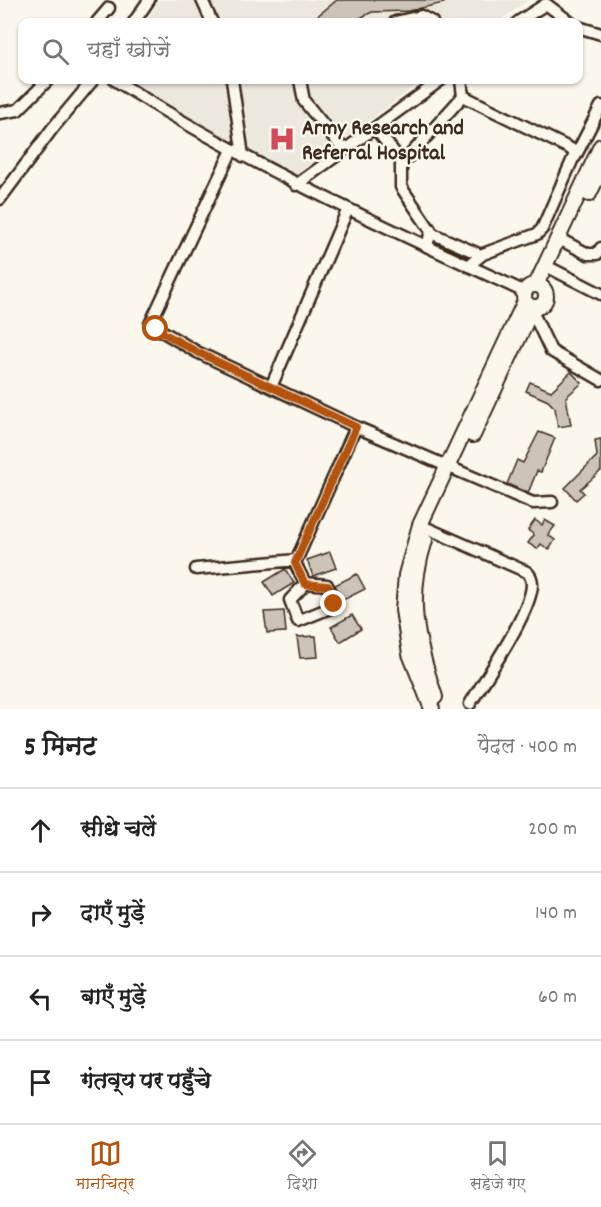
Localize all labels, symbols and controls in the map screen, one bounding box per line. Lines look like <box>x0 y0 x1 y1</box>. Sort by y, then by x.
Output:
search box <box>18 18 583 84</box>
icon: search <box>39 35 72 68</box>
text: यहाँ खोजें <box>87 36 170 67</box>
place label: Army Research and Referral Hospital <box>302 114 464 170</box>
hospital icon: Army Research and Referral Hospital <box>267 124 297 154</box>
route start <box>142 315 168 341</box>
route end <box>320 590 346 616</box>
text: 5 मिनट <box>24 730 97 767</box>
text: पैदल · 400 m <box>478 734 577 762</box>
icon: ahead <box>24 814 57 847</box>
text: सीधे चलें <box>81 815 156 846</box>
text: 200 m <box>528 816 577 844</box>
icon: right <box>24 898 57 931</box>
text: दाएँ मुड़ें <box>81 899 145 930</box>
text: 140 m <box>535 900 577 928</box>
icon: left <box>24 982 57 1015</box>
text: बाएँ मुड़ें <box>81 983 146 1014</box>
text: 60 m <box>538 984 577 1012</box>
icon: arrive <box>24 1066 57 1099</box>
text: गंतव्य पर पहुँचे <box>81 1067 211 1098</box>
tab: मानचित्र <box>76 1137 135 1196</box>
tab: दिशा <box>286 1137 319 1196</box>
tab: सहेजे गए <box>470 1137 525 1196</box>

